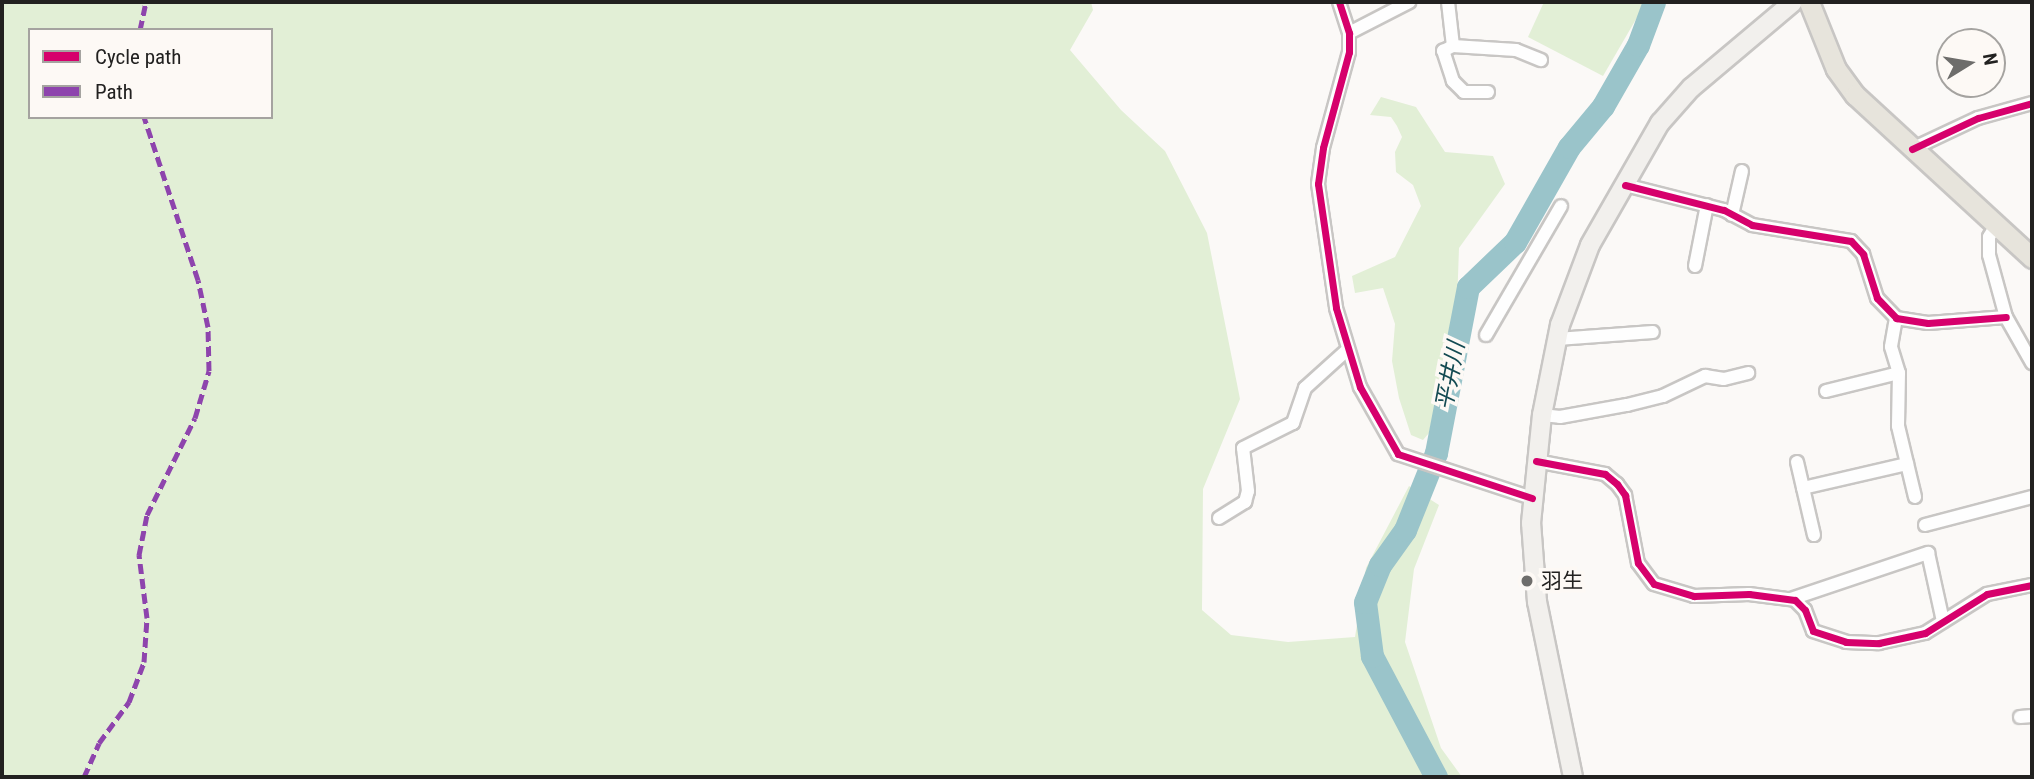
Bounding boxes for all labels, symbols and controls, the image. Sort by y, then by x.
legend [28,28,273,119]
north arrow [1936,28,2006,98]
text: Cycle path [95,45,181,69]
text: N [1978,51,2003,67]
text: Path [95,80,133,104]
water label: 平井川 [1431,340,1471,412]
place label: 羽生 [1541,568,1583,594]
marker: 羽生 [1519,573,1535,589]

